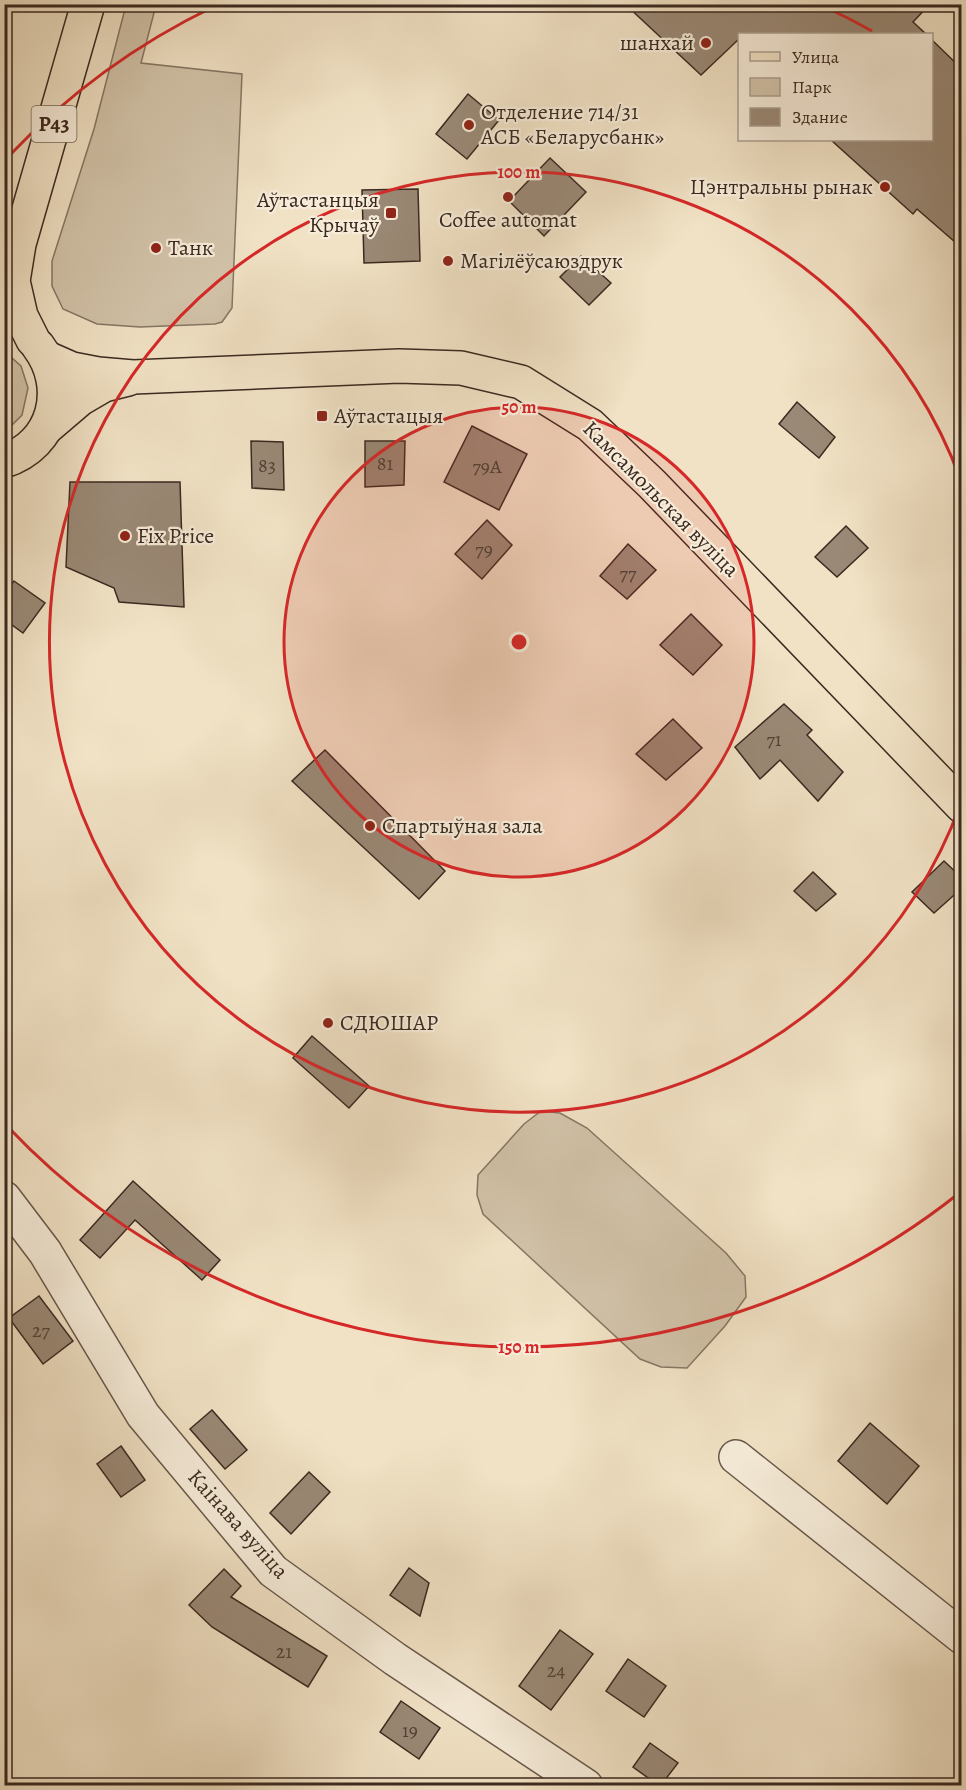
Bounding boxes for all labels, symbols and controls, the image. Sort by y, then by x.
place label: шанхай [620,28,694,58]
legend [738,33,933,141]
marker: шанхай [699,36,713,50]
text: Улица [792,45,840,69]
text: Парк [792,75,832,99]
place label: Отделение 714/31 АСБ «Беларусбанк» [480,97,664,152]
text: Здание [792,105,848,129]
road number: Р43 [32,106,76,142]
marker: Отделение 714/31 АСБ «Беларусбанк» [462,118,476,132]
text: 100 m [498,160,540,184]
place label: Цэнтральны рынак [690,172,873,202]
marker: Цэнтральны рынак [878,180,892,194]
place label: Аўтастанцыя Крычаў [256,185,380,240]
marker: Coffee automat [501,190,515,204]
place label: Coffee automat [439,205,577,235]
marker: Аўтастанцыя Крычаў [384,206,398,220]
place label: Танк [168,233,213,263]
marker: Танк [149,241,163,255]
place label: Магілёўсаюздрук [460,246,623,276]
marker: Магілёўсаюздрук [441,254,455,268]
text: 50 m [502,395,536,419]
place label: Аўтастацыя [333,401,443,431]
marker: Аўтастацыя [315,409,329,423]
street label: Камсамольская вуліца [576,414,747,585]
house number: 81 [377,450,393,477]
house number: 83 [258,452,276,479]
house number: 79А [472,453,502,480]
place label: Fix Price [137,521,214,551]
marker: Fix Price [118,529,132,543]
house number: 79 [475,536,493,563]
house number: 77 [620,560,637,587]
centre of rings [509,632,529,652]
house number: 71 [766,726,782,753]
place label: Спартыўная зала [382,811,543,841]
marker: Спартыўная зала [363,819,377,833]
place label: СДЮШАР [340,1008,438,1038]
marker: СДЮШАР [321,1016,335,1030]
house number: 27 [32,1317,51,1344]
text: 150 m [498,1335,540,1359]
street label: Каінава вуліца [181,1463,296,1586]
house number: 21 [276,1638,292,1665]
house number: 24 [547,1657,565,1684]
house number: 19 [402,1717,418,1744]

